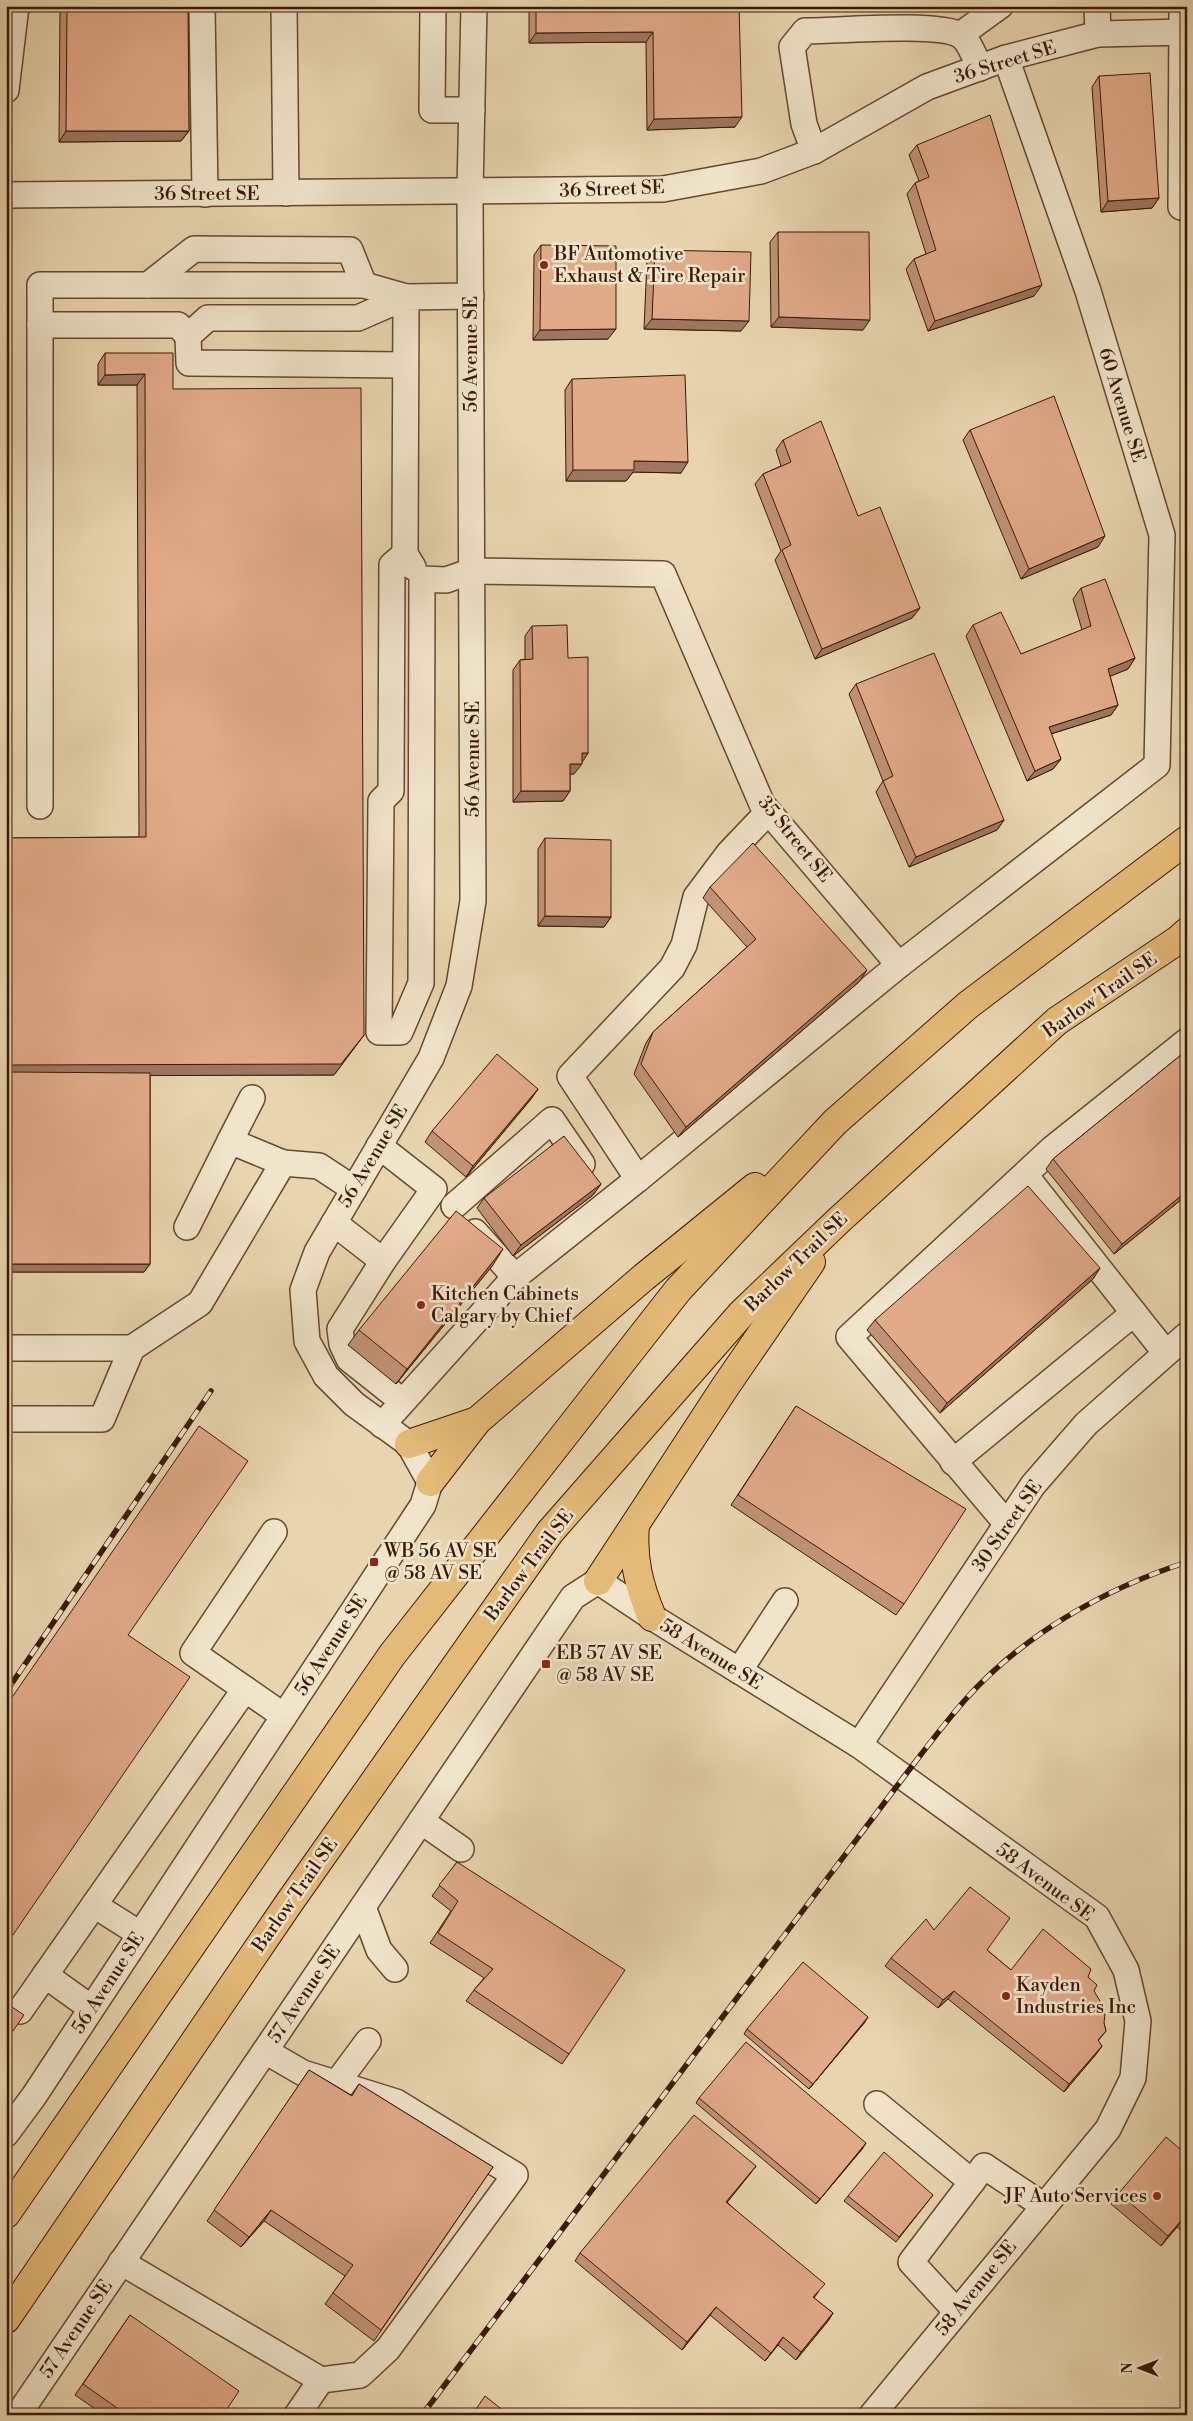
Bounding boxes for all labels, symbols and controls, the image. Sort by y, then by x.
street label: 36 Street SE [951,35,1059,89]
street label: 36 Street SE [559,175,665,203]
street label: 36 Street SE [154,182,260,206]
place label: BF Automotive Exhaust & Tire Repair [553,242,745,288]
marker: BF Automotive Exhaust & Tire Repair [538,259,550,271]
street label: 56 Avenue SE [459,296,483,412]
street label: 60 Avenue SE [1093,345,1151,465]
street label: 56 Avenue SE [461,701,485,817]
street label: 35 Street SE [753,791,837,887]
street label: Barlow Trail SE [1037,947,1162,1044]
street label: 56 Avenue SE [333,1100,413,1212]
street label: Barlow Trail SE [739,1207,853,1318]
place label: Kitchen Cabinets Calgary by Chief [431,1282,579,1328]
marker: Kitchen Cabinets Calgary by Chief [415,1299,427,1311]
street label: 30 Street SE [967,1475,1047,1577]
street label: Barlow Trail SE [478,1504,579,1627]
place label: WB 56 AV SE @ 58 AV SE [383,1539,497,1585]
marker: WB 56 AV SE @ 58 AV SE [368,1556,380,1568]
street label: 56 Avenue SE [289,1590,373,1700]
street label: 58 Avenue SE [655,1613,767,1695]
place label: EB 57 AV SE @ 58 AV SE [556,1641,662,1687]
marker: EB 57 AV SE @ 58 AV SE [540,1658,552,1670]
street label: Barlow Trail SE [246,1833,343,1958]
street label: 58 Avenue SE [991,1837,1099,1927]
street label: 56 Avenue SE [66,1928,150,2038]
street label: 57 Avenue SE [262,1940,346,2048]
place label: Kayden Industries Inc [1016,1973,1136,2019]
marker: Kayden Industries Inc [1000,1990,1012,2002]
place label: JF Auto Services [1003,2184,1147,2208]
marker: JF Auto Services [1151,2190,1163,2202]
street label: 58 Avenue SE [930,2235,1022,2341]
street label: 57 Avenue SE [34,2275,118,2383]
north arrow [1116,2344,1166,2394]
text: N [1119,2362,1137,2374]

